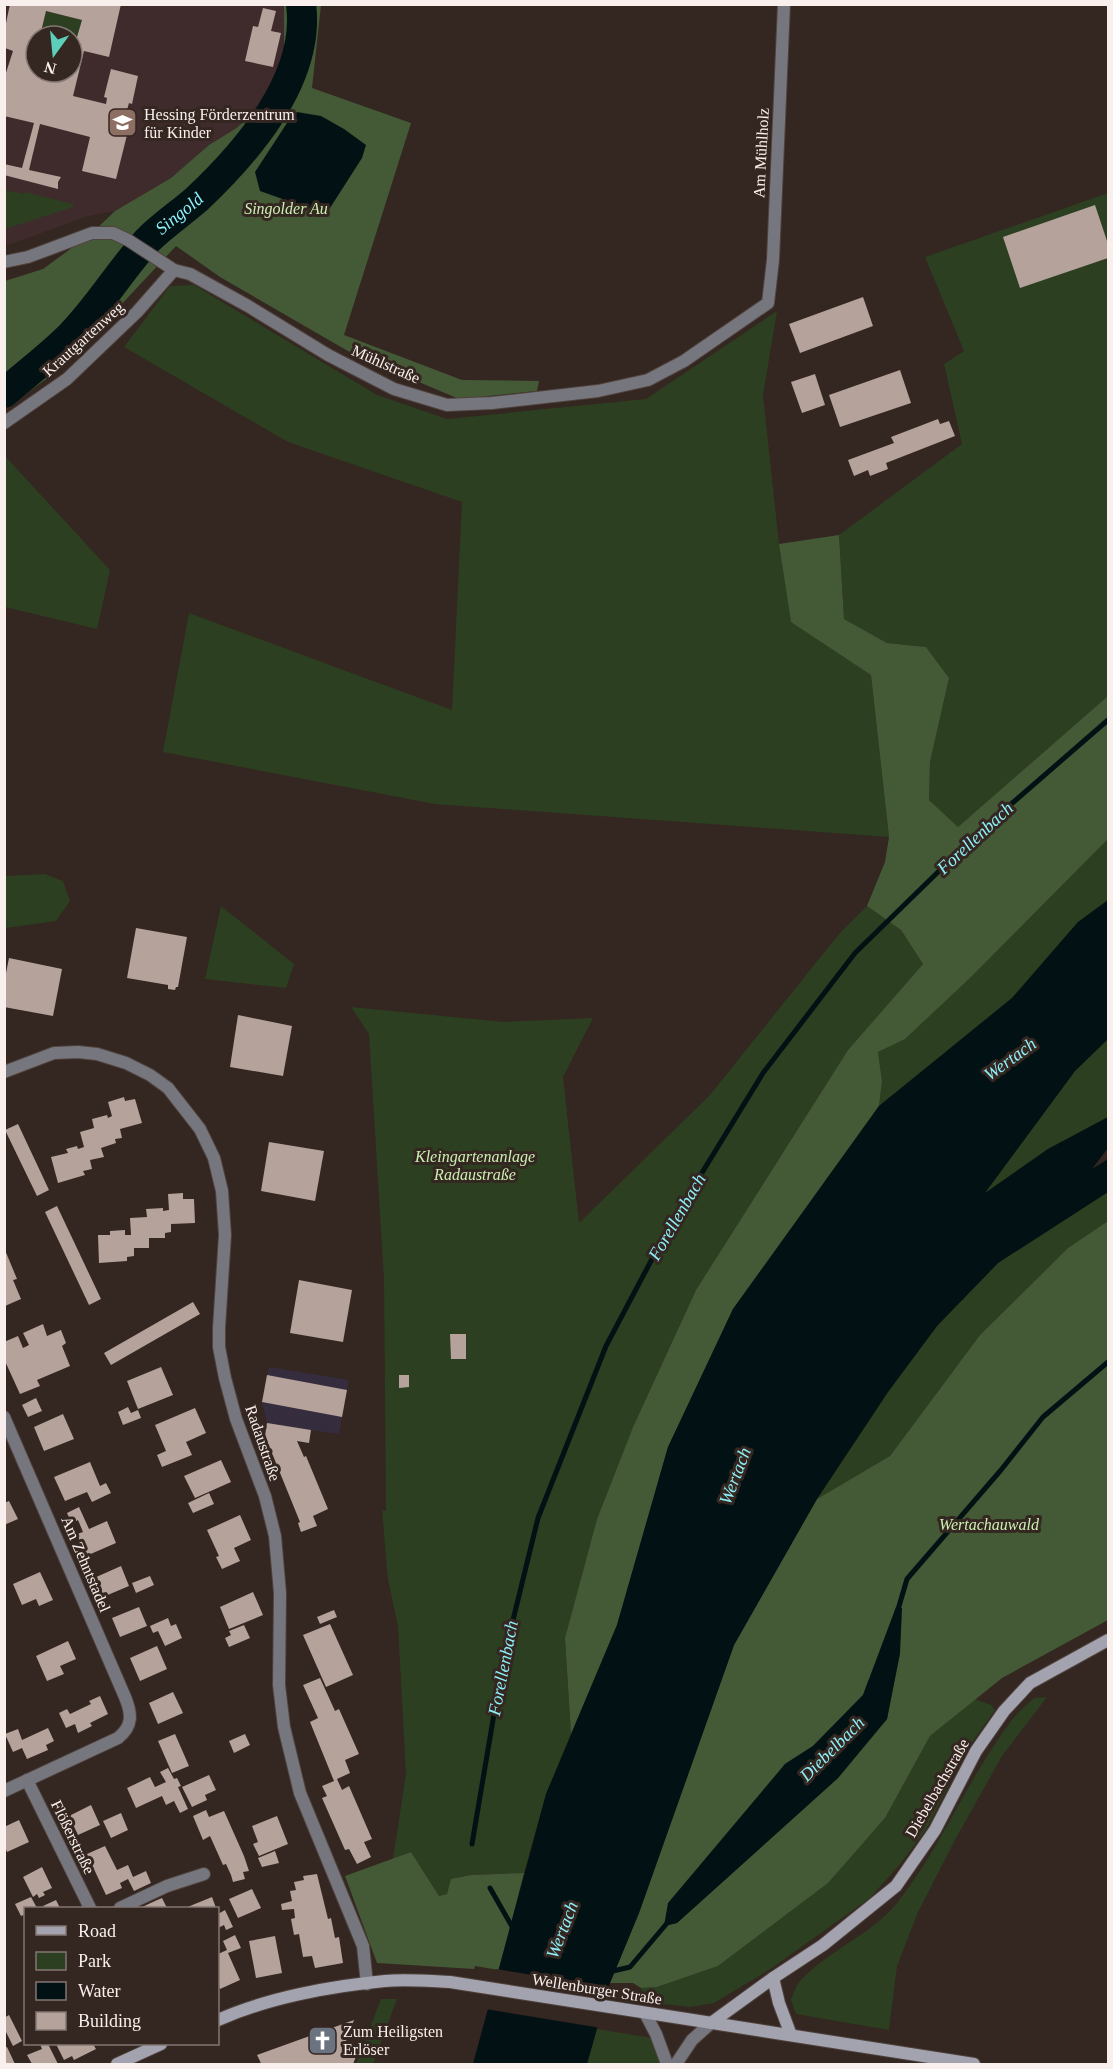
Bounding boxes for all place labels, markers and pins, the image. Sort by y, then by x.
place label: Hessing Förderzentrum für Kinder [144,106,295,141]
school or university icon: Hessing Förderzentrum für Kinder [107,107,139,139]
place label: Zum Heiligsten Erlöser [343,2023,443,2058]
church icon: Zum Heiligsten Erlöser [306,2024,338,2056]

